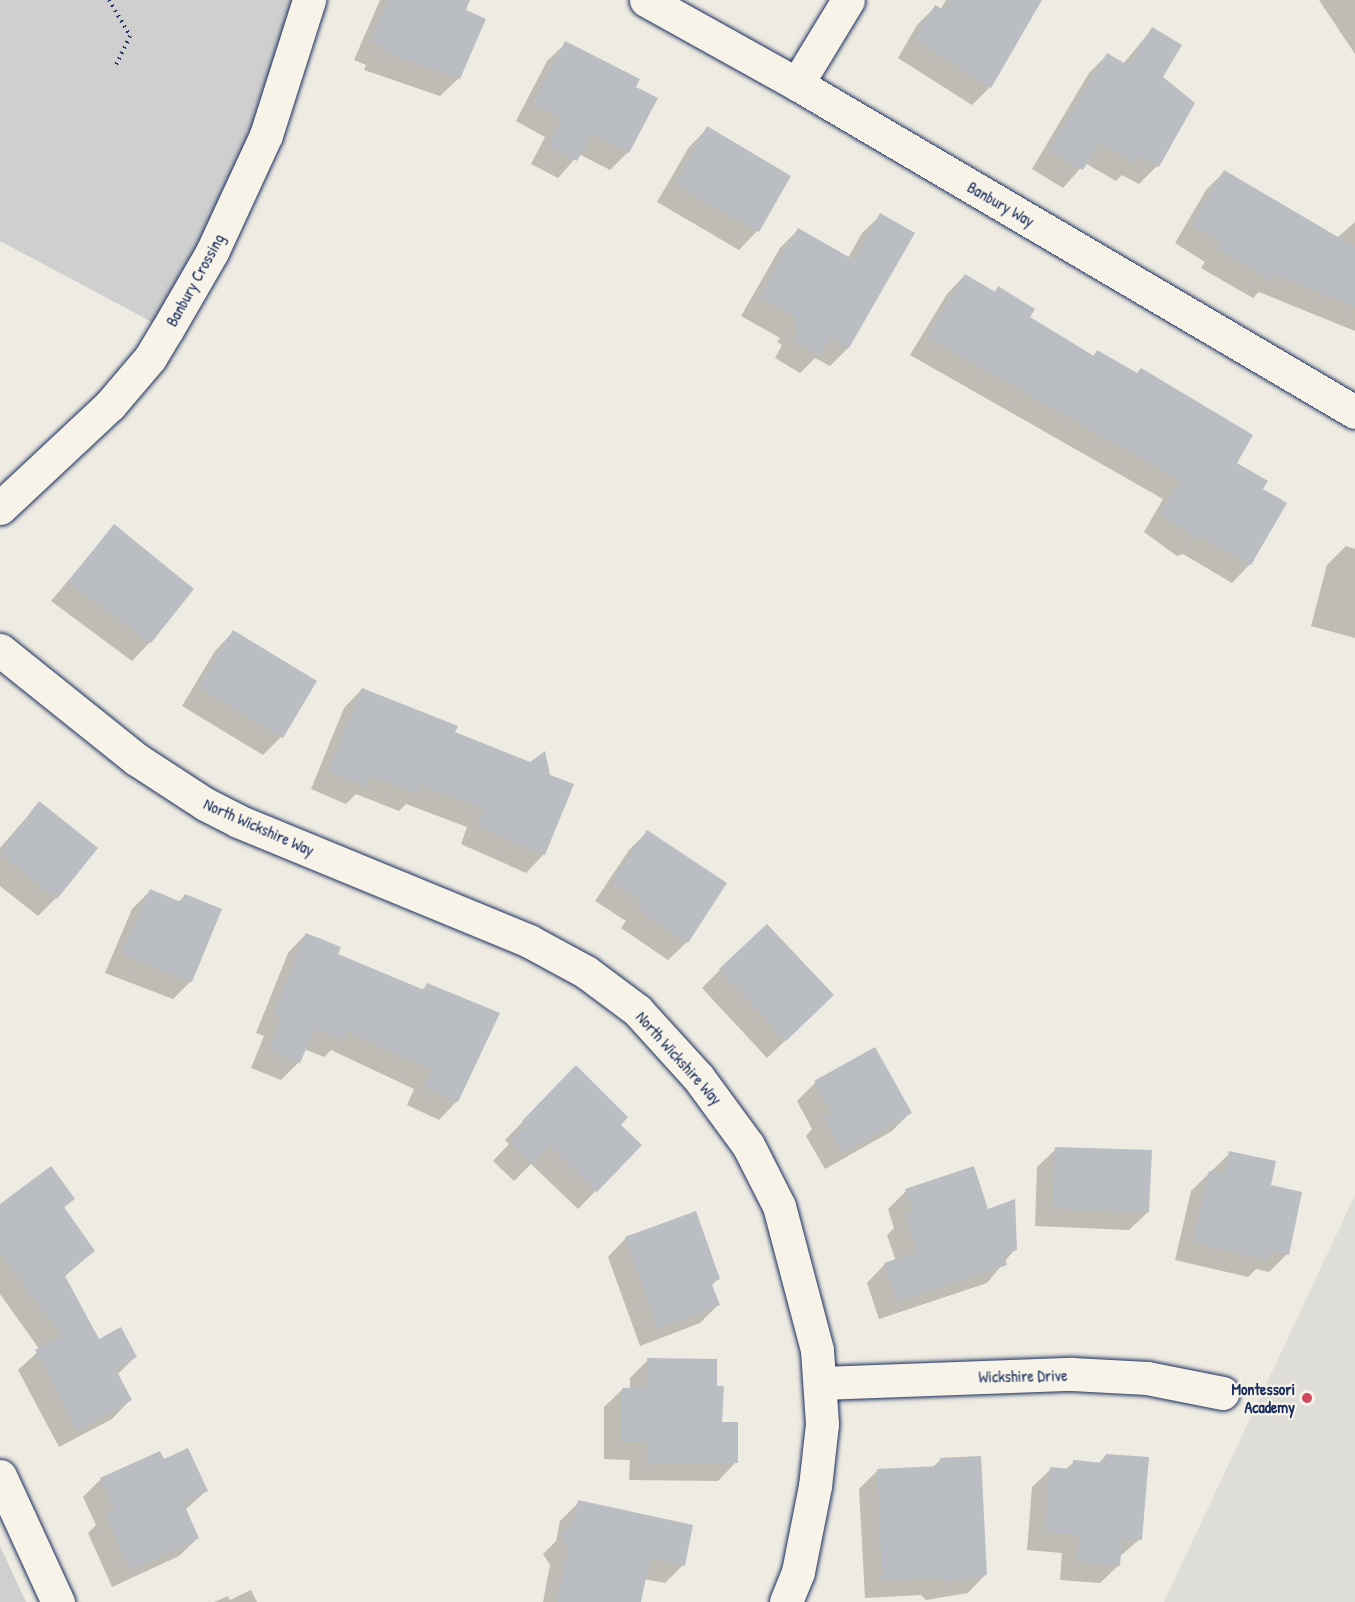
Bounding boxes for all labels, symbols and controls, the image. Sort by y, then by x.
street label: Banbury Way [964,177,1038,231]
street label: Banbury Crossing [162,230,228,330]
street label: North Wickshire Way [201,794,317,860]
street label: North Wickshire Way [632,1007,726,1109]
street label: Wickshire Drive [978,1366,1068,1386]
place label: Montessori Academy [1231,1379,1295,1417]
marker: Montessori Academy [1300,1391,1314,1405]

